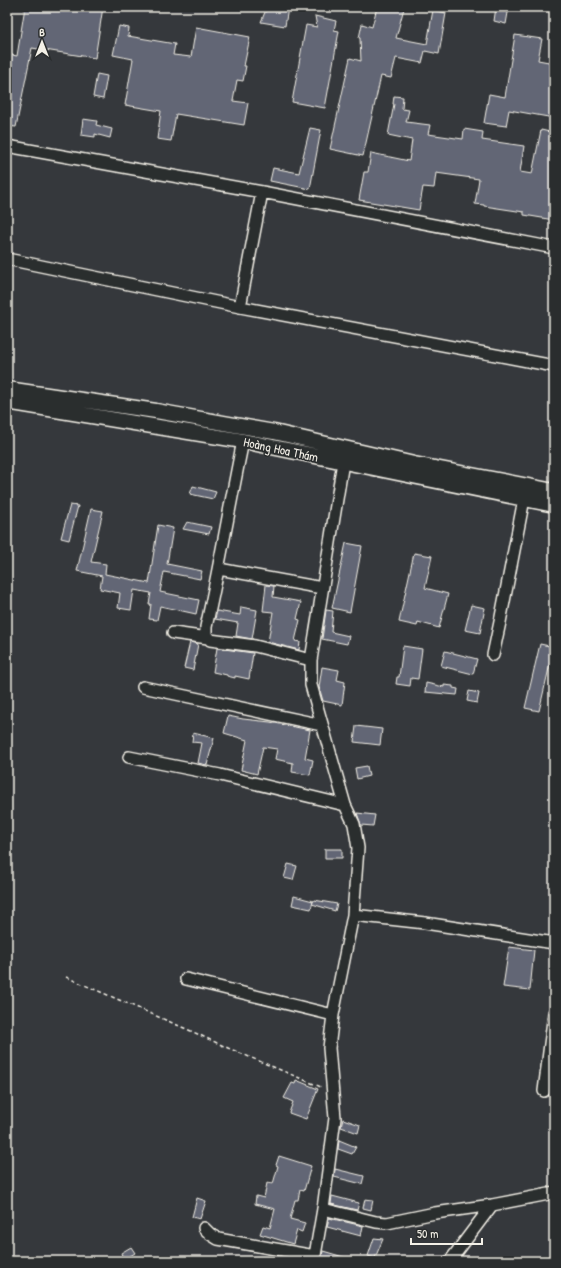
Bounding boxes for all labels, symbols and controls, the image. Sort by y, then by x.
north arrow [22,22,62,62]
text: B [39,25,45,39]
street label: Hoàng Hoa Thám [242,432,320,466]
scale bar [411,1220,482,1246]
text: 50 m [417,1225,438,1242]

